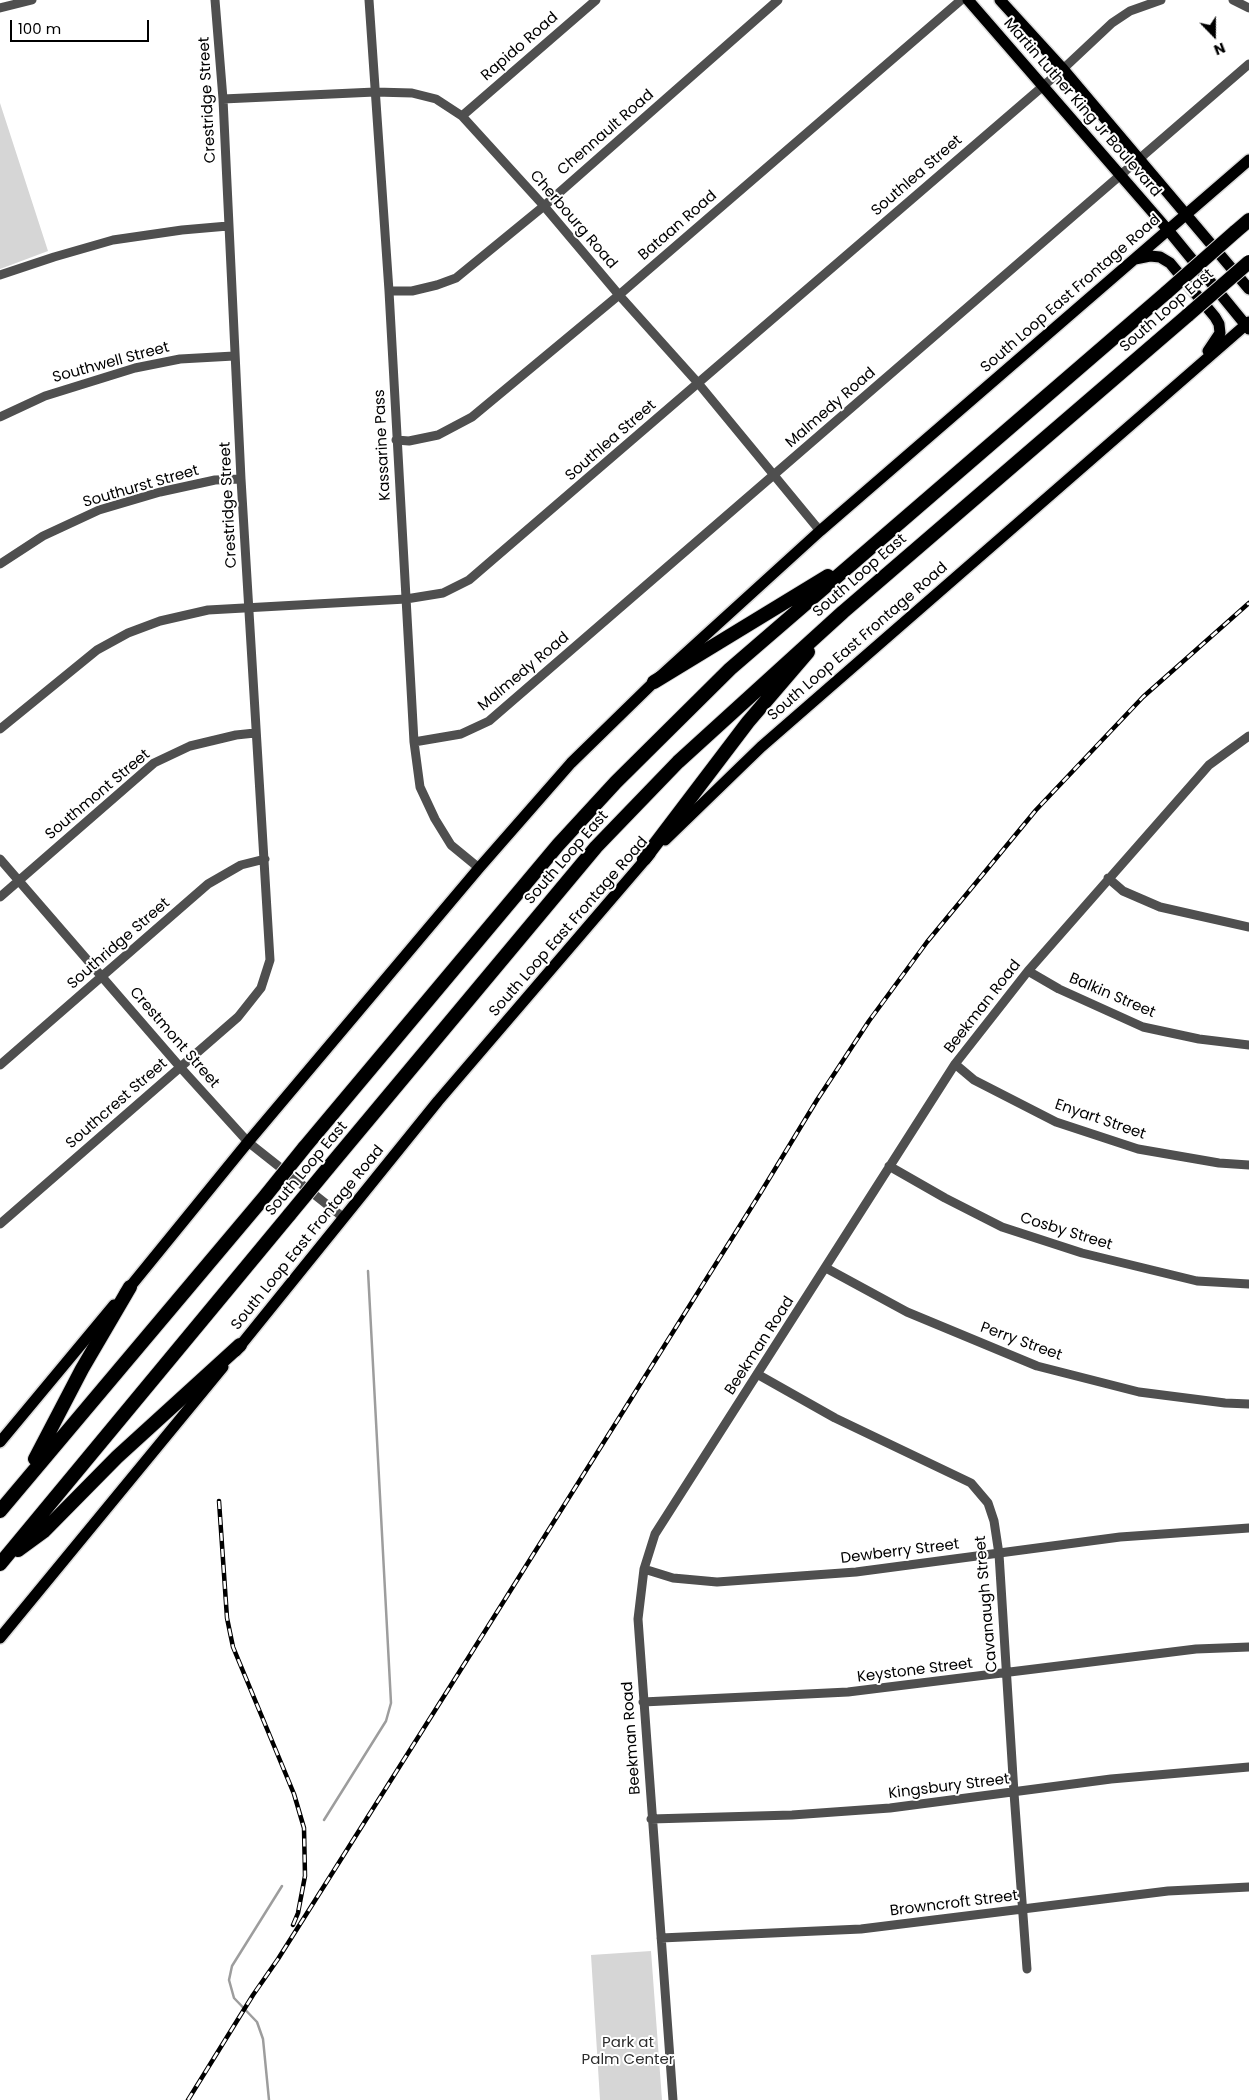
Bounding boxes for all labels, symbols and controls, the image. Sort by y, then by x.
street label: Rapido Road [478,9,562,85]
scale bar [12,10,151,42]
north arrow [1189,10,1239,60]
street label: Martin Luther King Jr Boulevard [999,15,1165,201]
text: 100 m [18,18,61,39]
street label: Crestridge Street [196,36,220,164]
text: N [1211,38,1228,60]
street label: Chennault Road [554,86,658,180]
street label: Southlea Street [868,132,966,220]
street label: Cherbourg Road [525,167,621,273]
street label: Bataan Road [635,187,721,265]
street label: South Loop East Frontage Road [977,211,1165,377]
street label: South Loop East [1117,265,1217,357]
street label: Southwell Street [51,339,171,387]
street label: Malmedy Road [782,364,880,452]
street label: Kassarine Pass [371,389,395,501]
street label: Southlea Street [562,397,660,485]
street label: Crestridge Street [217,441,241,569]
street label: Southurst Street [81,462,201,512]
street label: South Loop East [810,530,910,622]
street label: South Loop East Frontage Road [764,559,952,725]
street label: Malmedy Road [475,629,573,715]
street label: Southmont Street [42,746,154,844]
street label: South Loop East [521,808,613,908]
street label: South Loop East Frontage Road [486,833,652,1021]
street label: Southridge Street [64,895,174,993]
street label: Beekman Road [941,957,1025,1057]
street label: Balkin Street [1066,970,1158,1022]
street label: Crestmont Street [125,984,223,1092]
street label: Southcrest Street [63,1055,171,1153]
street label: Enyart Street [1052,1096,1148,1144]
street label: South Loop East [262,1118,352,1220]
street label: South Loop East Frontage Road [228,1142,388,1334]
street label: Cosby Street [1018,1209,1114,1255]
street label: Beekman Road [721,1293,799,1399]
street label: Perry Street [978,1319,1064,1365]
street label: Cavanaugh Street [972,1535,1002,1673]
street label: Dewberry Street [840,1536,960,1568]
street label: Keystone Street [856,1655,974,1687]
street label: Beekman Road [619,1681,645,1795]
street label: Kingsbury Street [887,1771,1011,1803]
street label: Browncroft Street [889,1887,1019,1921]
park label: Park at Palm Center [582,2034,674,2069]

